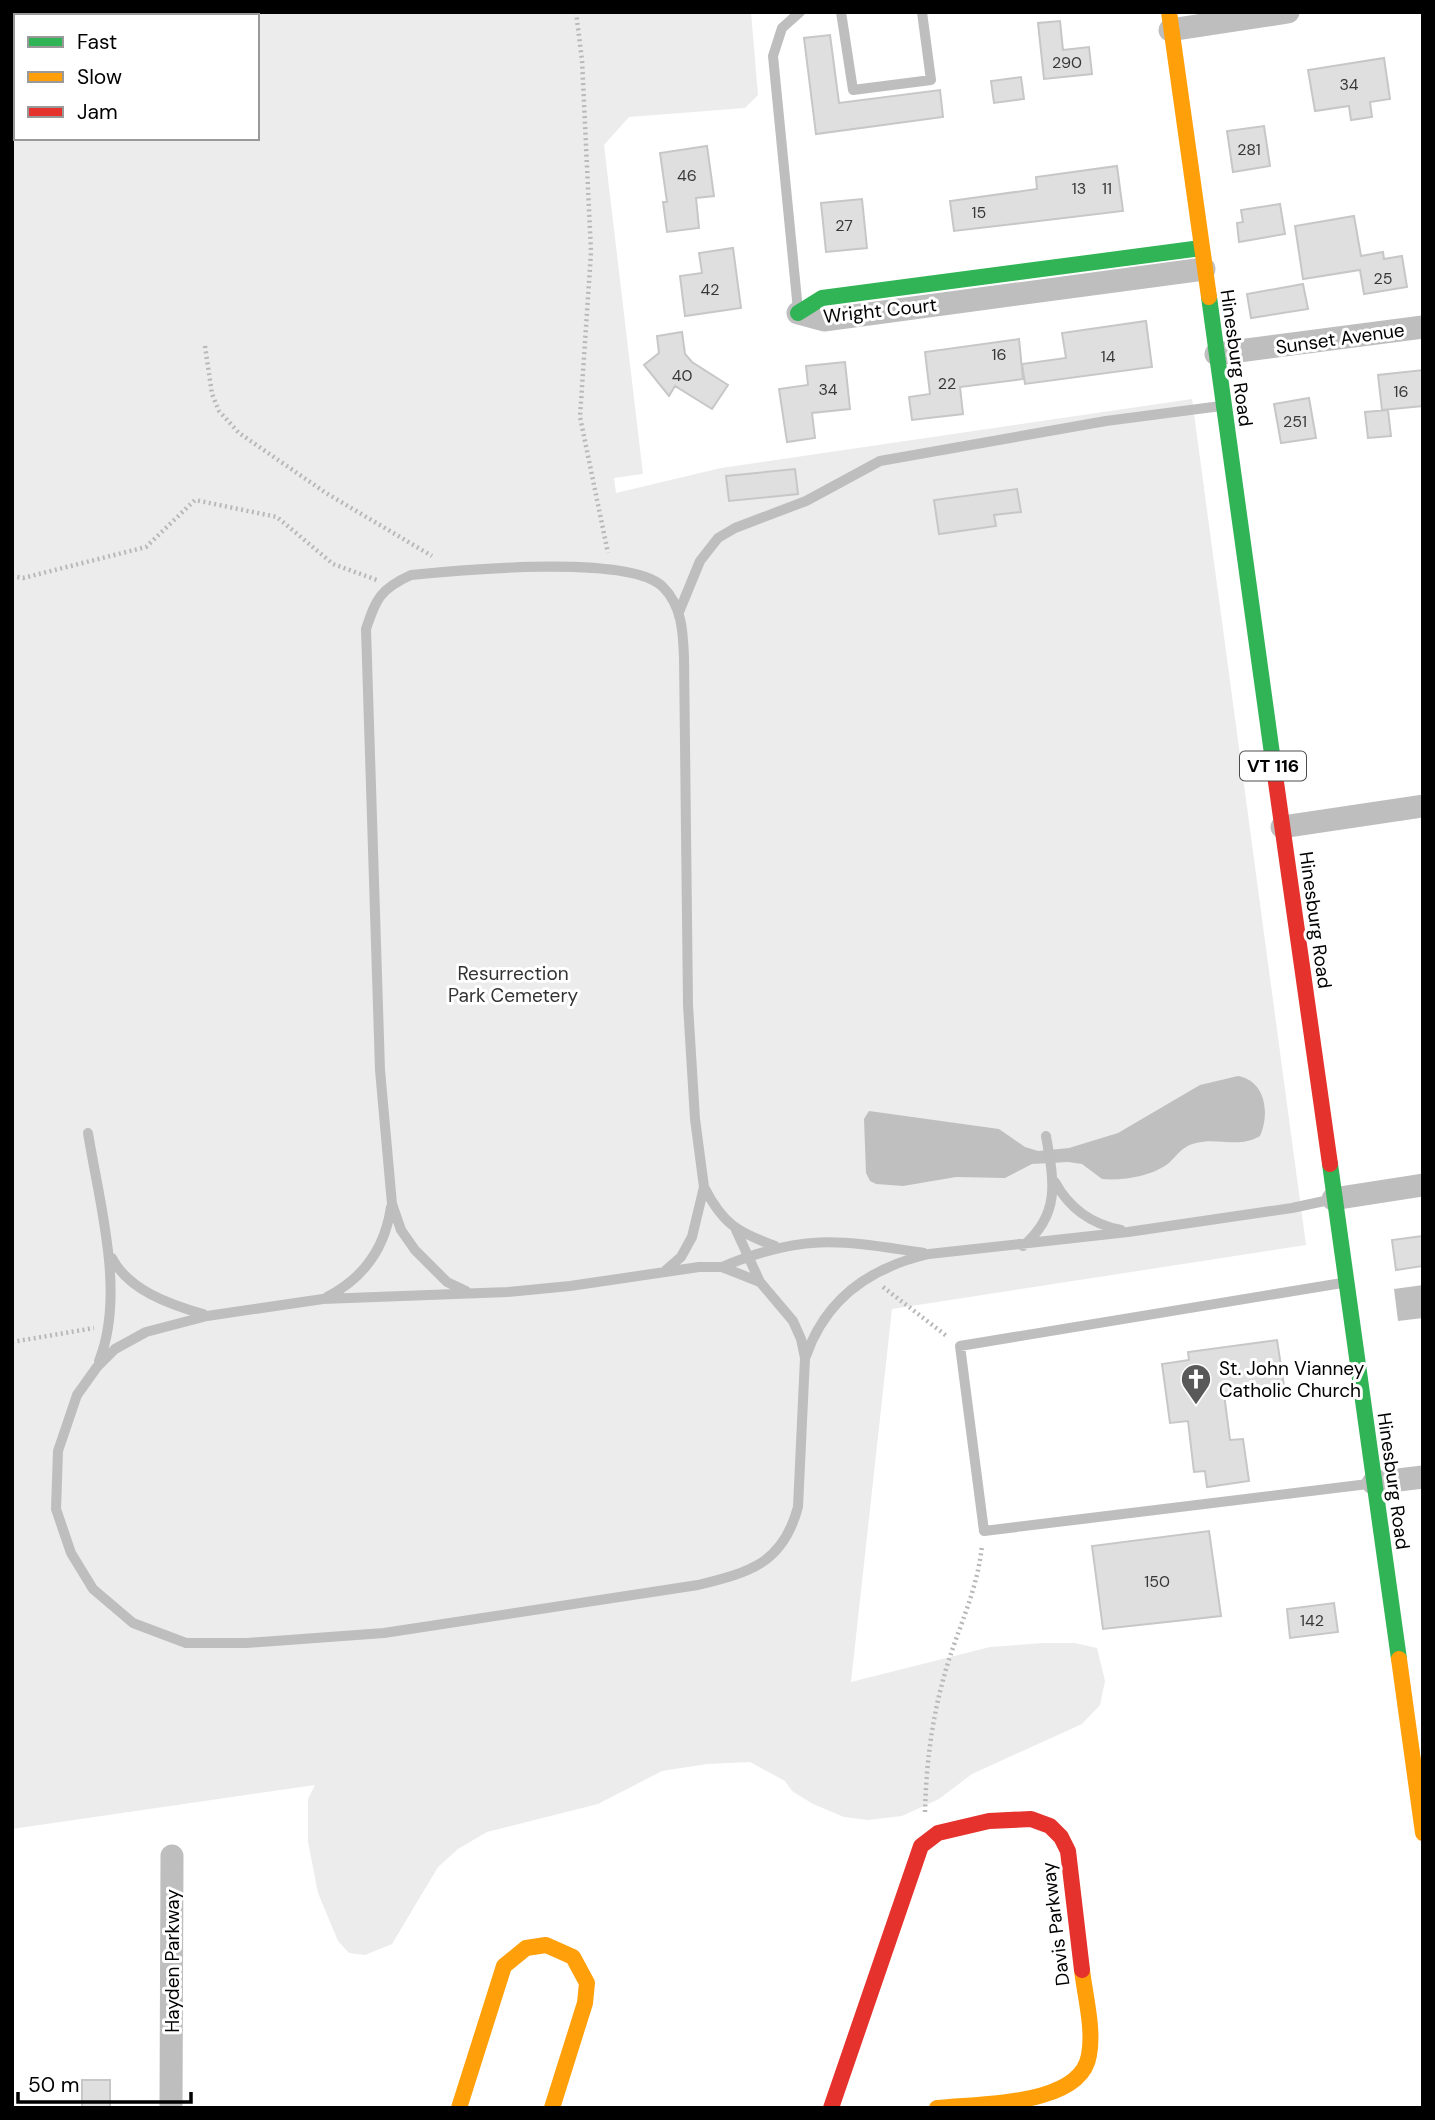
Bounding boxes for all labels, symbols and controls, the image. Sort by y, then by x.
legend [14,14,259,140]
text: Fast [77,28,117,56]
house number: 290 [1052,52,1082,73]
text: Slow [77,63,122,91]
house number: 34 [1339,74,1359,95]
text: Jam [77,98,118,126]
house number: 281 [1237,139,1261,160]
house number: 46 [677,165,697,186]
house number: 13 [1072,178,1086,199]
house number: 11 [1102,178,1112,199]
house number: 15 [972,202,986,223]
house number: 27 [835,215,853,236]
house number: 25 [1374,268,1392,289]
house number: 42 [701,279,719,300]
street label: Hinesburg Road [1215,288,1259,428]
street label: Wright Court [822,292,938,329]
street label: Sunset Avenue [1274,317,1406,360]
house number: 16 [991,344,1007,365]
house number: 14 [1101,346,1116,367]
house number: 40 [672,365,692,386]
house number: 22 [938,373,956,394]
house number: 34 [818,379,838,400]
house number: 16 [1393,381,1409,402]
house number: 251 [1283,411,1307,432]
road number: VT 116 [1240,752,1306,780]
street label: Hinesburg Road [1294,850,1338,990]
park label: Resurrection Park Cemetery [448,961,578,1008]
place label: St. John Vianney Catholic Church [1219,1356,1365,1403]
church icon: St. John Vianney Catholic Church [1179,1362,1213,1406]
street label: Hinesburg Road [1372,1411,1416,1551]
house number: 150 [1144,1571,1170,1592]
house number: 142 [1300,1610,1324,1631]
street label: Davis Parkway [1035,1860,1075,1987]
street label: Hayden Parkway [160,1889,185,2033]
scale bar [18,2060,191,2104]
text: 50 m [28,2071,79,2099]

